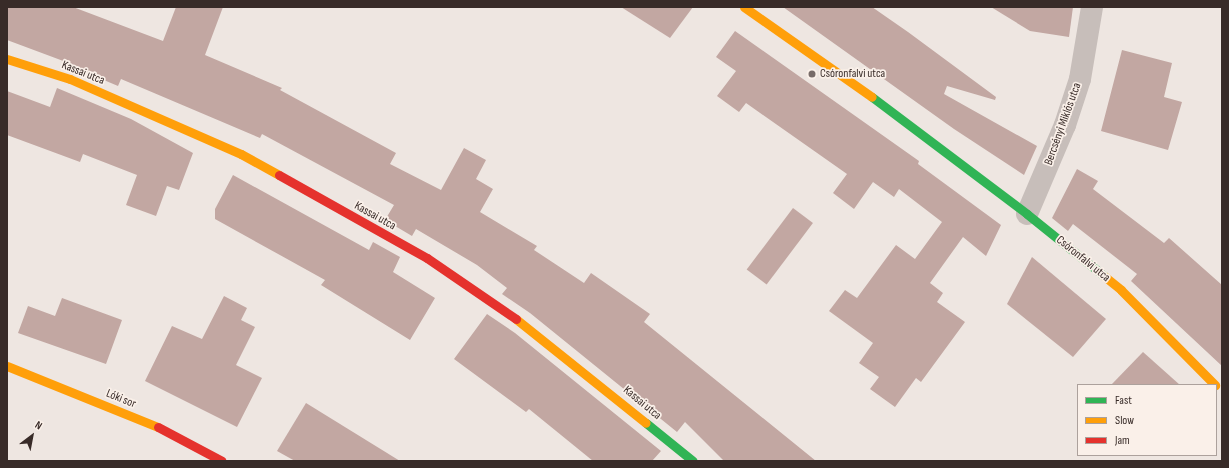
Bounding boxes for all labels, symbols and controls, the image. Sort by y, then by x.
street label: Kassai utca [59,58,107,88]
place label: Csóronfalvi utca [820,67,885,81]
marker: Csóronfalvi utca [807,69,817,79]
street label: Bercsényi Miklós utca [1041,81,1085,167]
street label: Kassai utca [352,199,398,233]
street label: Csóronfalvi utca [1053,233,1113,285]
street label: Kassai utca [620,383,664,423]
legend [1077,384,1217,456]
street label: Lóki sor [104,387,138,411]
text: Fast [1115,393,1132,408]
text: Slow [1115,413,1134,428]
north arrow [12,416,52,456]
text: N [33,418,45,432]
text: Jam [1115,433,1130,448]

